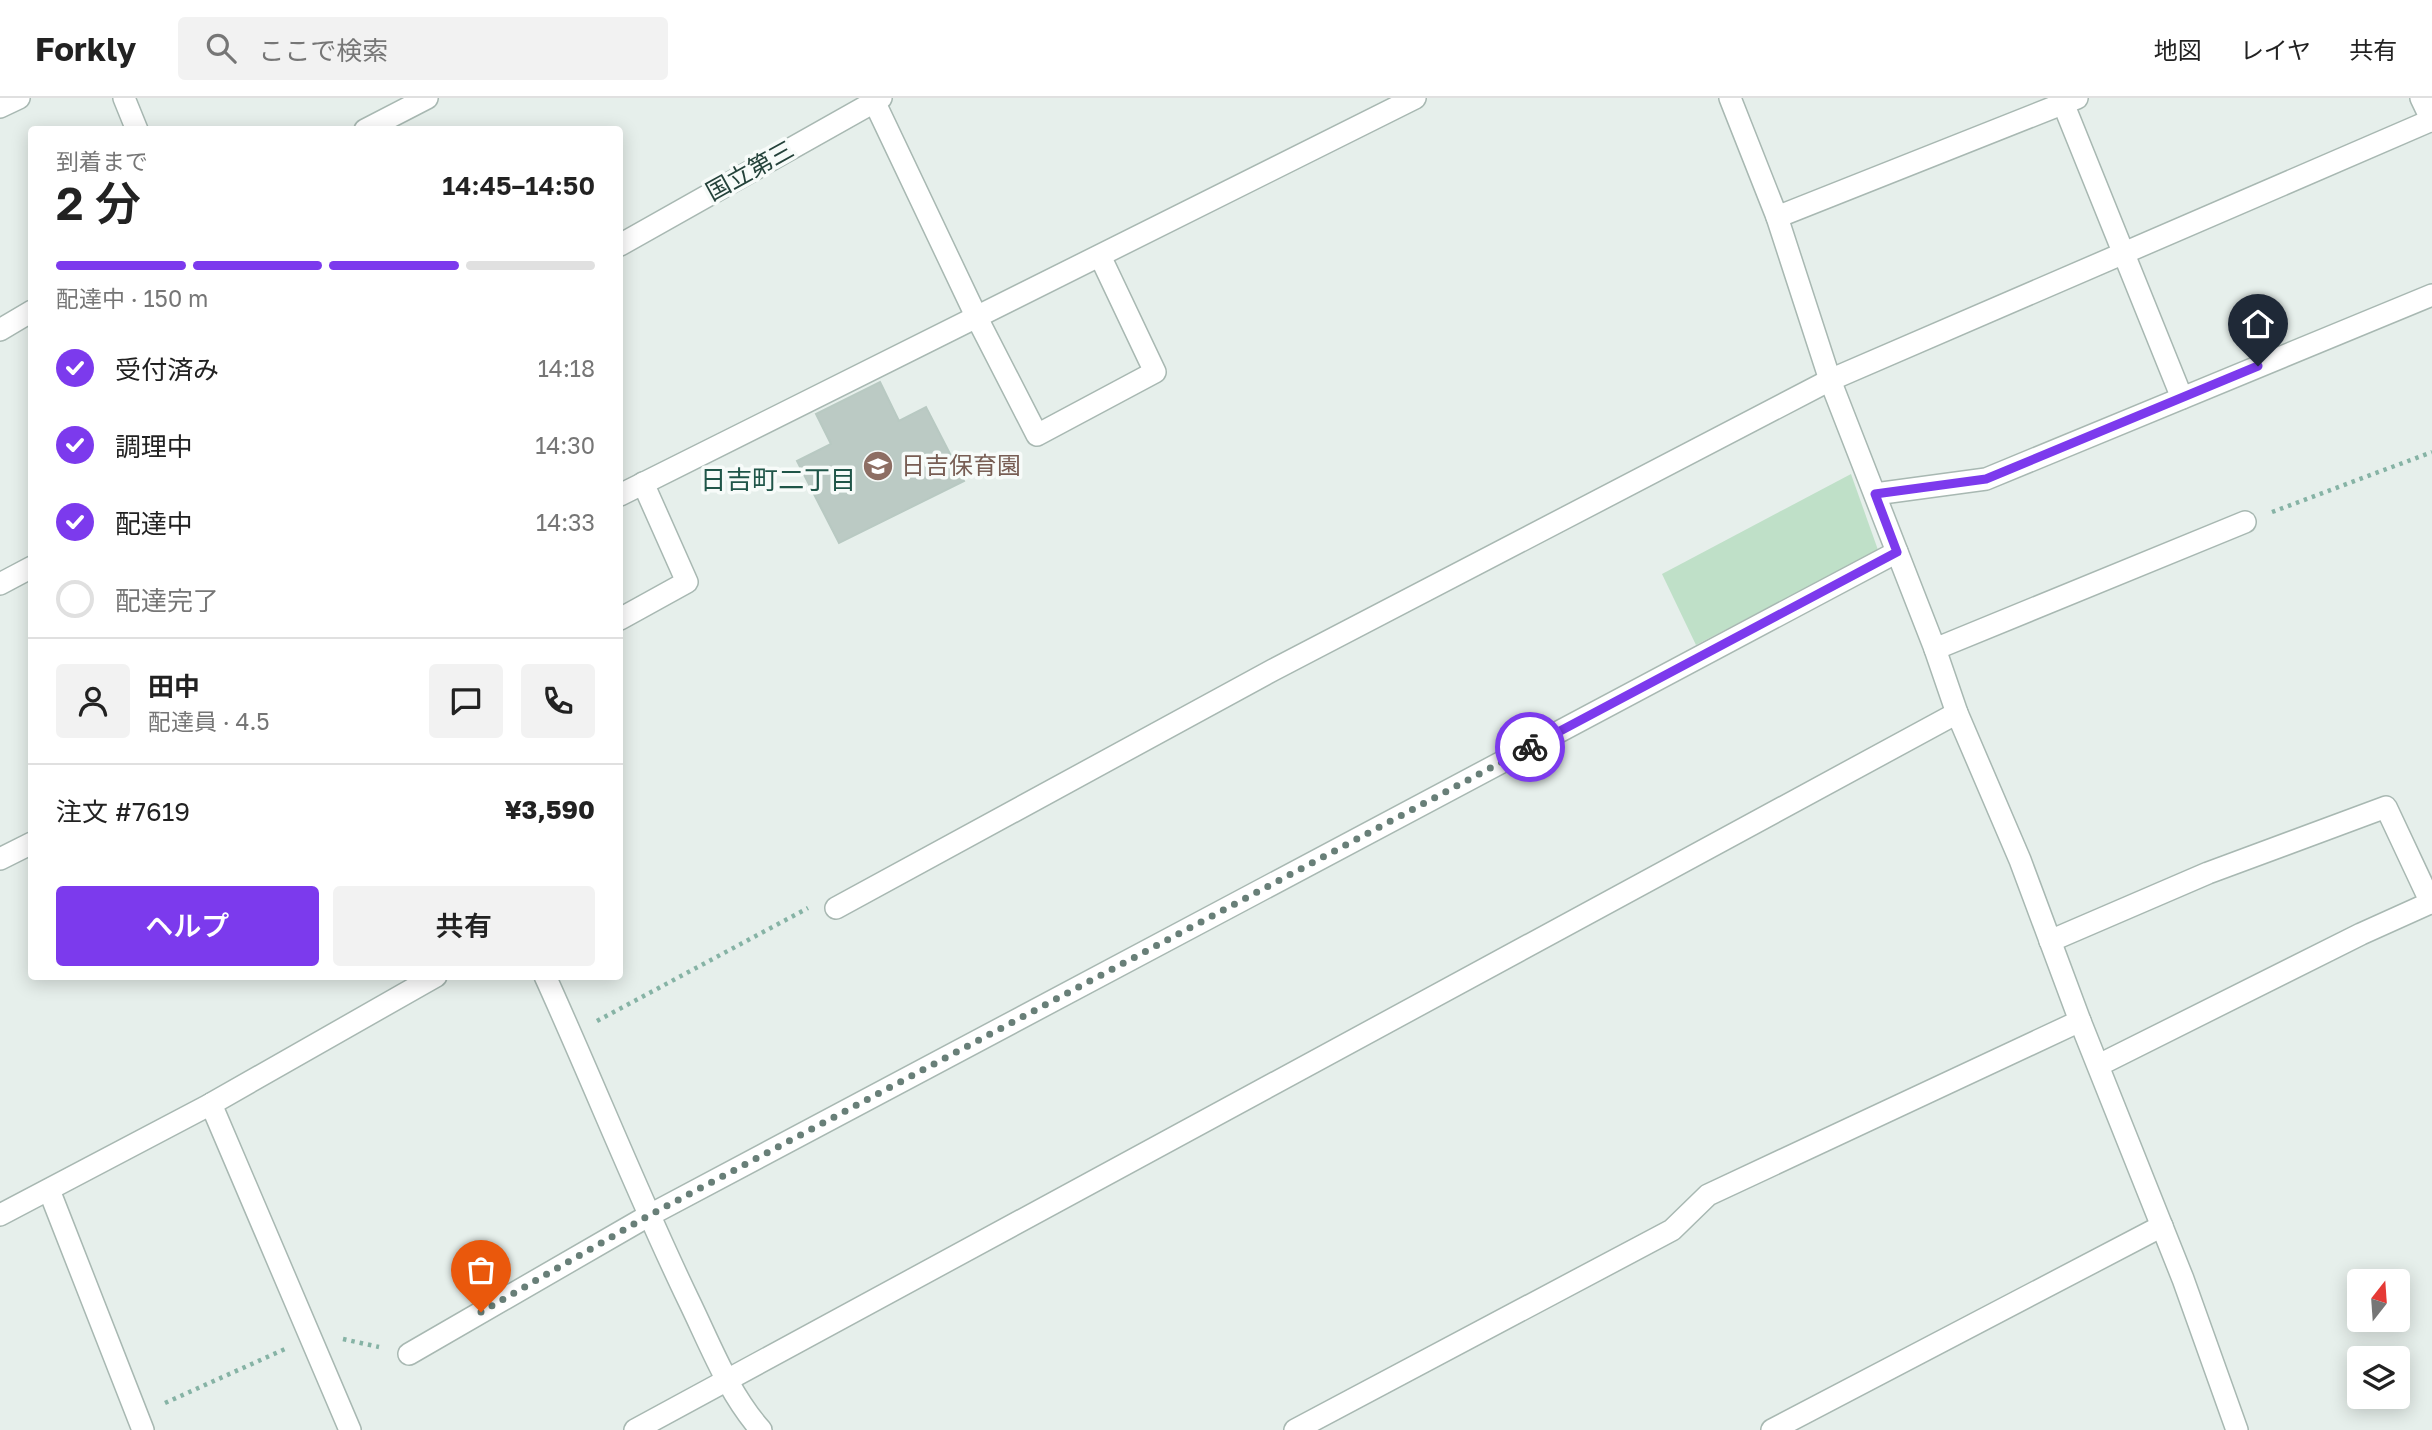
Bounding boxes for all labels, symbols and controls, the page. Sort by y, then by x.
search box [178,17,668,80]
text: Forkly [35,29,136,68]
icon: search [202,29,240,67]
text: ここで検索 [258,35,388,66]
text: 地図 [2154,35,2202,64]
text: レイヤ [2240,35,2311,64]
text: 共有 [2349,35,2397,64]
street label: 国立第三 [700,134,798,206]
text: 到着まで [56,147,148,175]
text: 14:45–14:50 [442,170,595,201]
text: 2 分 [56,175,141,230]
text: 配達中 · 150 m [56,284,208,312]
pin [2228,294,2288,366]
icon: home [2239,305,2277,343]
icon: check [56,349,94,387]
text: 受付済み [115,354,219,385]
text: 14:18 [538,354,595,382]
icon: check [56,426,94,464]
text: 調理中 [115,431,193,462]
text: 14:30 [535,431,595,459]
school or university icon: 日吉保育園 [861,449,895,483]
place label: 日吉保育園 [901,450,1021,479]
district label: 日吉町二丁目 [700,464,856,495]
icon: check [56,503,94,541]
text: 配達中 [115,508,193,539]
text: 14:33 [536,508,595,536]
text: 配達完了 [115,585,219,616]
button: person [56,664,130,738]
button: chat [429,664,503,738]
button: phone [521,664,595,738]
text: 田中 [148,671,200,702]
text: 配達員 · 4.5 [148,707,270,735]
courier [1495,712,1565,782]
icon: bike [1511,728,1549,766]
text: ¥3,590 [504,794,595,825]
text: 注文 #7619 [56,796,190,827]
button: ヘルプ [56,886,319,966]
button: 共有 [333,886,595,966]
pin [451,1240,511,1312]
icon: bag [462,1251,500,1289]
north arrow [2347,1269,2410,1332]
map controls [2347,1269,2410,1409]
button: layers [2347,1346,2410,1409]

